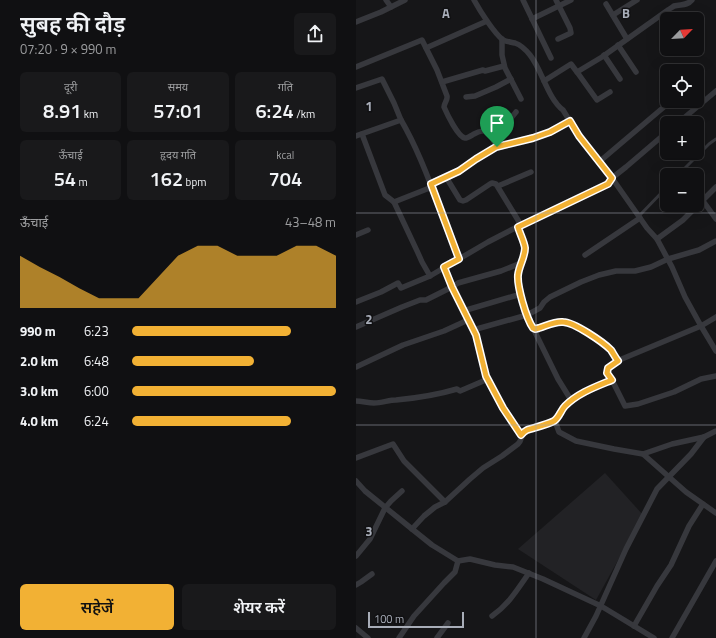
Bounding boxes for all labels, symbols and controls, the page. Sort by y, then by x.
text: A [442,3,450,23]
text: B [622,3,630,23]
text: सुबह की दौड़ [20,7,125,41]
north arrow [660,12,704,56]
map controls [660,12,704,212]
button: share [294,13,336,55]
text: 07:20 · 9 × 990 m [20,39,116,59]
button: locate [660,64,704,108]
text: दूरी [64,79,77,95]
text: समय [168,79,188,95]
text: गति [278,79,293,95]
text: 8.91 [43,95,81,126]
text: 57:01 [153,95,203,126]
text: 6:24 [255,95,294,126]
text: 1 [365,96,373,116]
text: km [81,106,98,122]
text: /km [294,106,315,122]
pin [480,106,514,147]
icon: arrive [486,112,508,134]
button: + [660,116,704,160]
text: ऊँचाई [59,147,83,163]
text: हृदय गति [160,147,196,163]
text: kcal [276,147,294,163]
text: 54 [54,163,76,194]
text: 162 [150,163,183,194]
text: 704 [269,163,302,194]
button: − [660,168,704,212]
text: m [76,174,88,190]
text: bpm [183,174,206,190]
text: ऊँचाई [20,212,48,232]
text: 43–48 m [285,212,336,232]
text: 2 [365,309,373,329]
text: 990 m [20,321,56,341]
text: 6:23 [84,321,109,341]
text: 2.0 km [20,351,58,371]
text: 6:48 [84,351,109,371]
text: 3.0 km [20,381,58,401]
text: 6:00 [84,381,109,401]
text: 4.0 km [20,411,58,431]
text: 6:24 [84,411,109,431]
text: 3 [365,521,373,541]
button: सहेजें [20,584,174,630]
button: शेयर करें [182,584,336,630]
scale bar [368,610,464,629]
text: 100 m [374,611,404,627]

